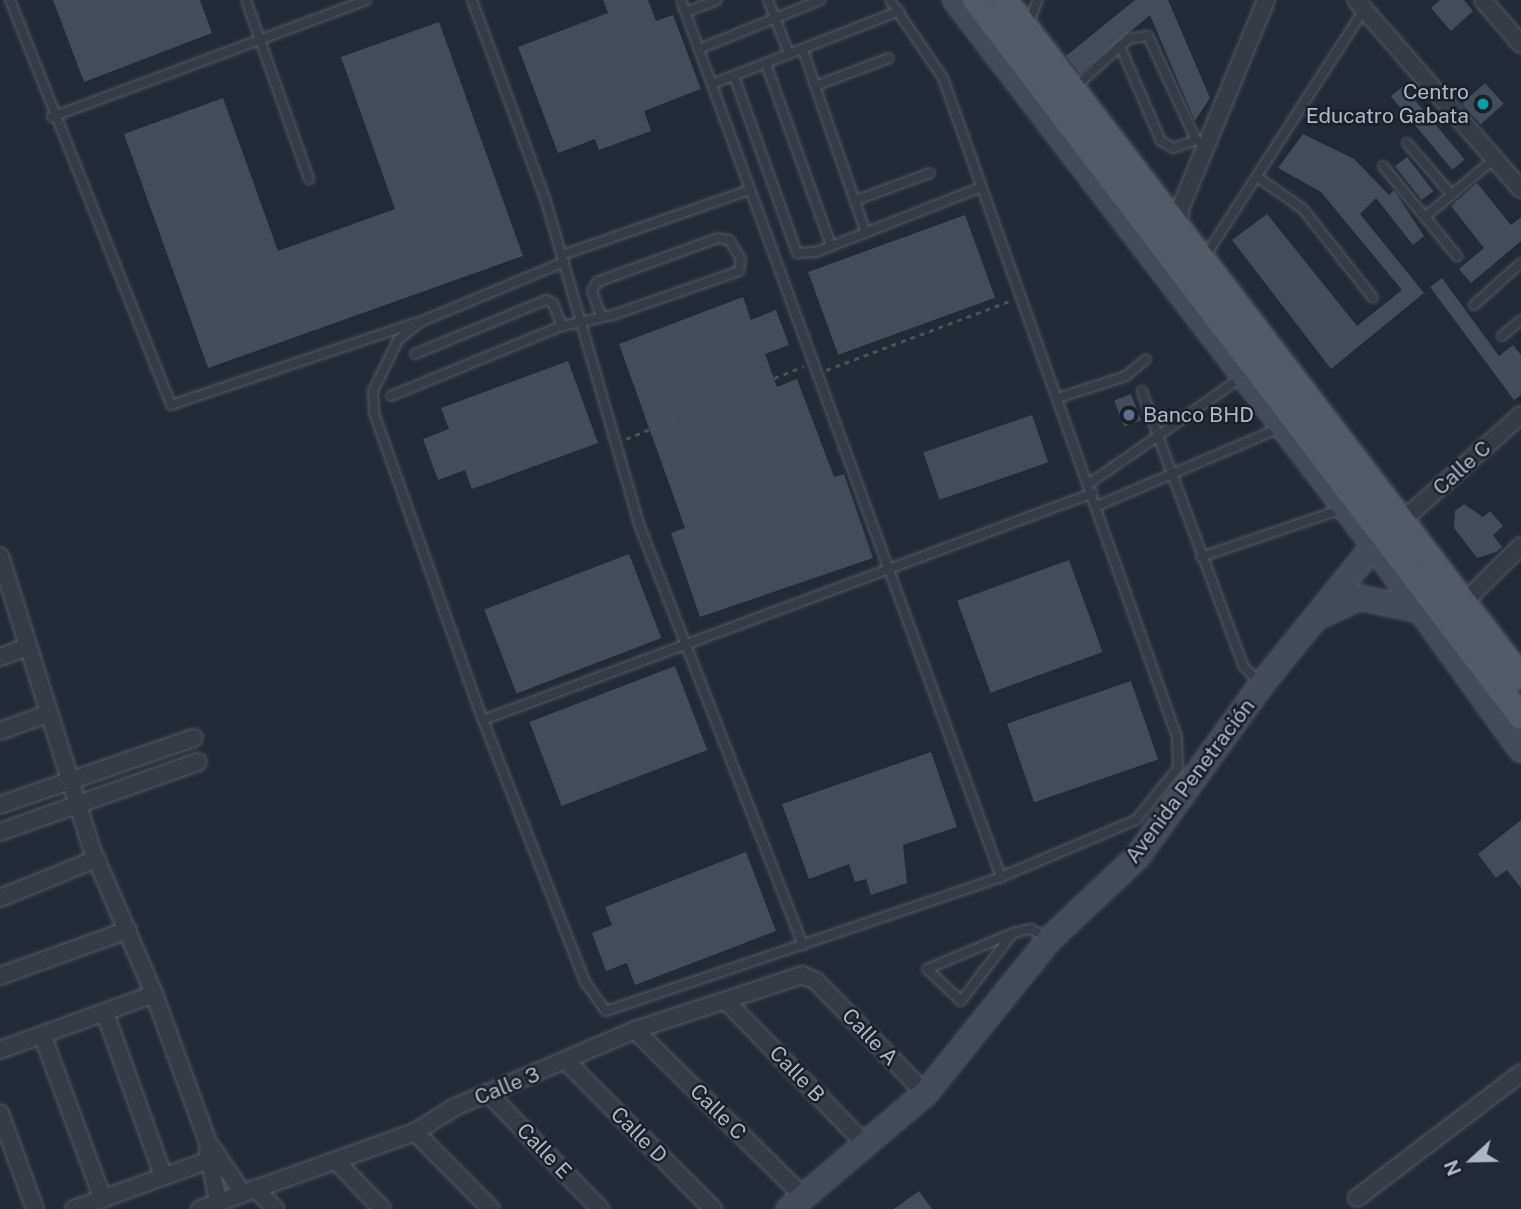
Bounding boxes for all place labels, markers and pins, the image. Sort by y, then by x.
place label: Centro Educatro Gabata [1305,79,1469,129]
marker: Centro Educatro Gabata [1475,96,1491,112]
place label: Banco BHD [1143,402,1254,428]
marker: Banco BHD [1121,407,1137,423]

